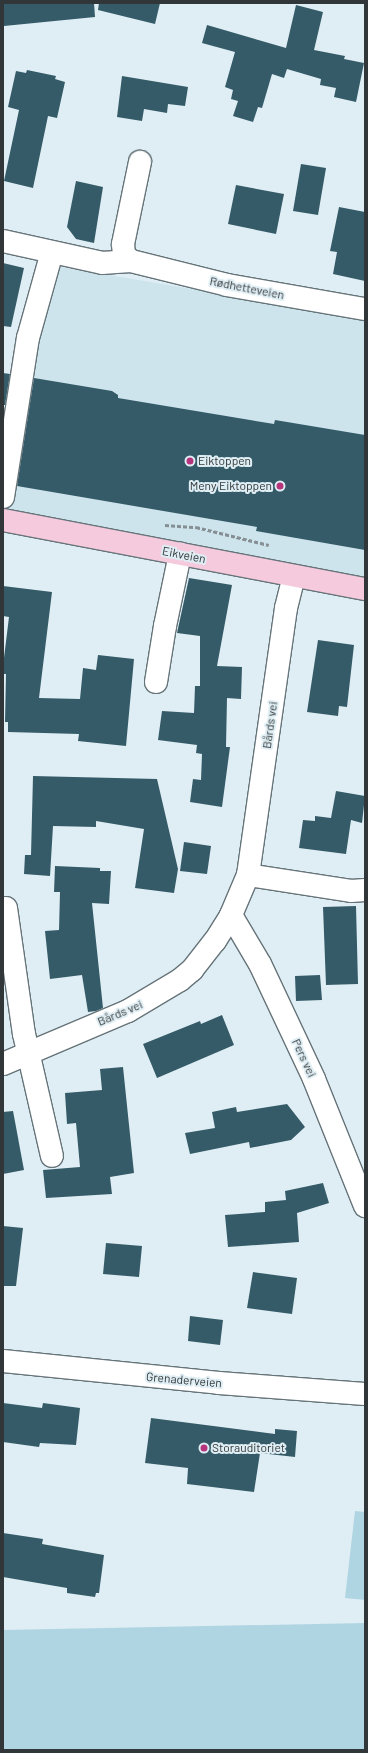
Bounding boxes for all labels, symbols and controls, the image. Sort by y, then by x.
street label: Rødhetteveien [209,274,285,302]
place label: Eiktoppen [198,454,251,468]
marker: Eiktoppen [185,456,195,466]
place label: Meny Eiktoppen [190,479,272,493]
marker: Meny Eiktoppen [275,481,285,491]
street label: Eikveien [161,544,207,566]
street label: Bårds vei [260,700,280,750]
street label: Bårds vei [95,997,145,1029]
street label: Pers vei [289,1036,319,1080]
street label: Grenaderveien [145,1370,223,1390]
place label: Storauditoriet [212,1441,285,1455]
marker: Storauditoriet [199,1443,209,1453]

